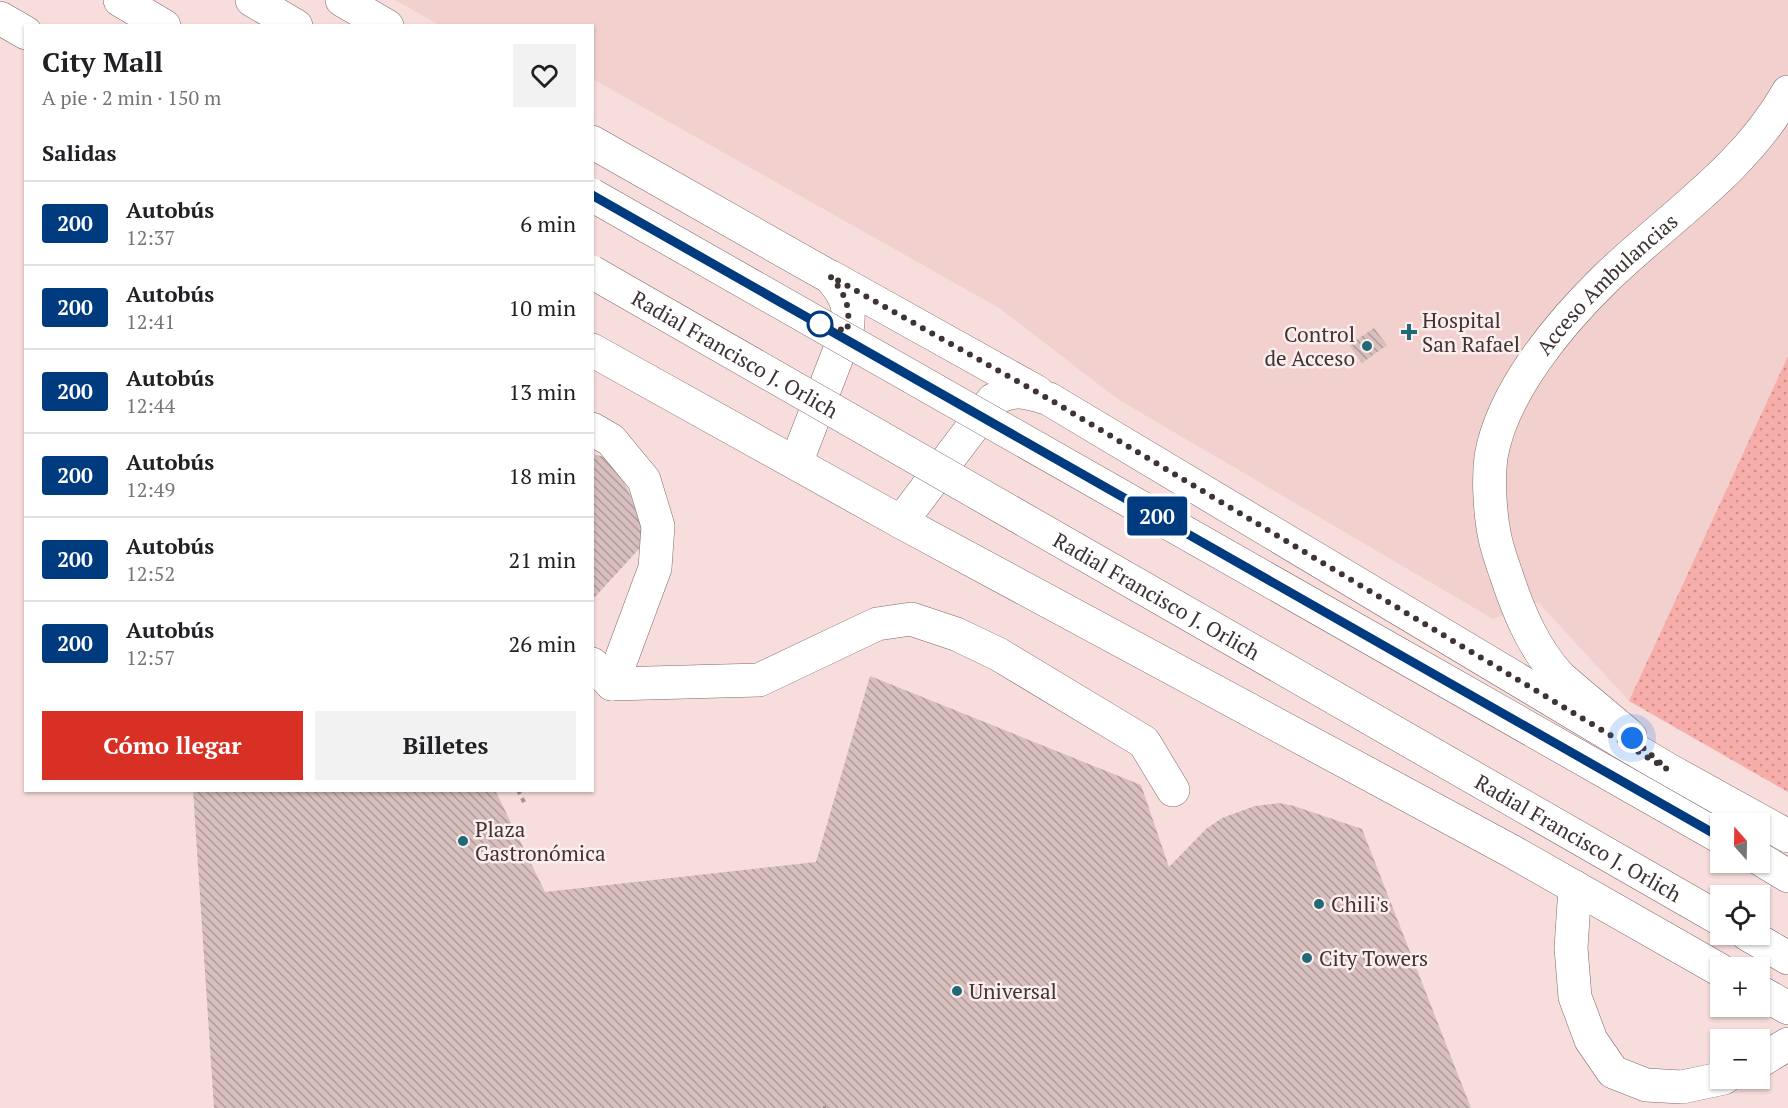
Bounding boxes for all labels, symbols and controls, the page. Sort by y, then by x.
text: City Mall [42,43,163,80]
button: heart [513,44,576,107]
text: A pie · 2 min · 150 m [42,84,221,111]
text: Salidas [42,138,117,167]
text: Autobús [126,195,214,224]
street label: Acceso Ambulancias [1530,207,1683,360]
text: 200 [57,209,93,237]
text: 6 min [520,209,576,238]
text: 12:37 [126,224,175,251]
text: Autobús [126,279,214,308]
street label: Radial Francisco J. Orlich [627,284,843,424]
text: 200 [57,293,93,321]
text: 10 min [509,293,576,322]
place label: Hospital San Rafael [1422,306,1520,358]
text: 12:41 [126,308,175,335]
unlabelled marker [807,311,833,337]
place label: Control de Acceso [1264,320,1355,372]
marker: Hospital San Rafael [1400,323,1418,341]
marker: Control de Acceso [1360,339,1374,353]
text: Autobús [126,363,214,392]
text: 200 [57,377,93,405]
text: 13 min [509,377,576,406]
text: 12:44 [126,392,175,419]
text: Autobús [126,447,214,476]
text: 200 [57,461,93,489]
text: 18 min [509,461,576,490]
text: 12:49 [126,476,175,503]
line badge: 200 [1122,496,1192,536]
text: 200 [1139,502,1175,530]
street label: Radial Francisco J. Orlich [1048,526,1265,666]
text: Autobús [126,531,214,560]
text: 200 [57,545,93,573]
text: 21 min [509,545,576,574]
text: 12:52 [126,560,175,587]
text: Autobús [126,615,214,644]
text: 200 [57,629,93,657]
text: 26 min [509,629,576,658]
text: 12:57 [126,644,175,671]
button: Cómo llegar [42,711,303,780]
button: Billetes [315,711,576,780]
your location [1617,723,1647,753]
street label: Radial Francisco J. Orlich [1470,767,1687,908]
north arrow [1710,813,1770,873]
map controls [1710,813,1770,1089]
place label: Plaza Gastronómica [475,815,606,867]
marker: Plaza Gastronómica [456,834,470,848]
button: locate [1710,885,1770,945]
place label: Chili's [1331,890,1389,918]
marker: Chili's [1312,897,1326,911]
place label: City Towers [1319,944,1428,972]
marker: City Towers [1300,951,1314,965]
button: + [1710,957,1770,1017]
place label: Universal [969,977,1057,1005]
marker: Universal [950,984,964,998]
button: − [1710,1029,1770,1089]

